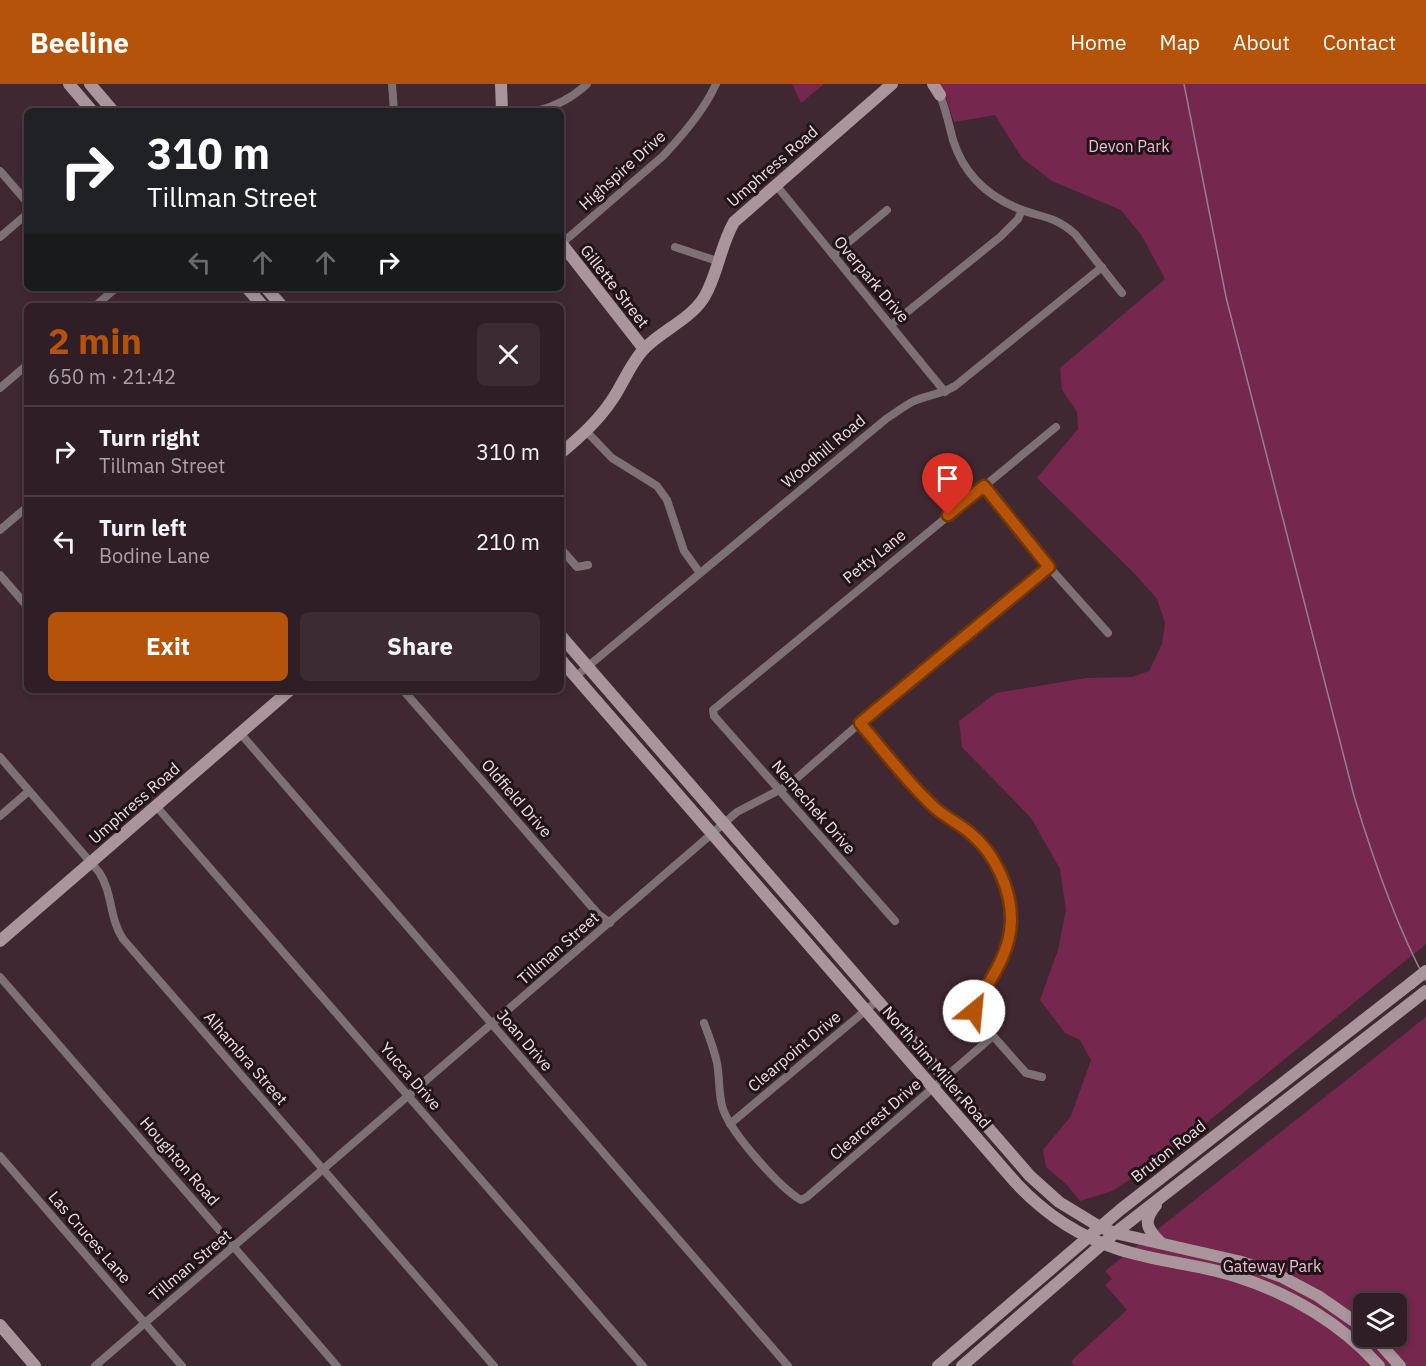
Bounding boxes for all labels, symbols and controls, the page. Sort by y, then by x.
text: Beeline [30,24,129,61]
text: Home [1070,28,1127,56]
text: Map [1160,28,1200,56]
text: About [1233,28,1290,56]
text: Contact [1323,28,1396,56]
street label: Umphress Road [722,121,822,211]
text: 310 m [147,126,270,181]
street label: Highspire Drive [575,126,669,214]
icon: right [48,132,126,210]
park label: Devon Park [1088,136,1170,156]
text: Tillman Street [147,179,318,214]
street label: Overpark Drive [830,232,914,326]
street label: Gillette Street [576,240,654,332]
icon: left [183,246,216,279]
icon: ahead [246,246,279,279]
icon: ahead [309,246,342,279]
icon: right [372,246,405,279]
text: 2 min [48,317,142,364]
button: close [477,323,540,386]
text: 650 m · 21:42 [48,363,176,390]
street label: Woodhill Road [777,410,869,492]
text: Turn right [99,423,200,452]
icon: right [48,435,81,468]
text: 310 m [476,437,540,466]
text: Tillman Street [99,452,225,479]
pin [922,453,973,515]
icon: arrive [931,462,964,495]
text: Turn left [99,513,187,542]
street label: Petty Lane [838,524,910,588]
icon: left [48,525,81,558]
text: 210 m [476,527,540,556]
text: Bodine Lane [99,542,210,569]
button: Exit [48,612,288,681]
button: Share [300,612,540,681]
street label: Oldfield Drive [478,755,557,841]
street label: Nemechek Drive [768,756,860,858]
street label: Umphress Road [84,758,184,848]
street label: Tillman Street [513,907,603,989]
position arrow [942,979,1006,1043]
street label: North Jim Miller Road [878,1002,996,1132]
street label: Joan Drive [493,1005,558,1075]
street label: Clearpoint Drive [743,1006,845,1096]
street label: Alhambra Street [200,1007,292,1109]
street label: Yucca Drive [376,1038,446,1114]
street label: Clearcrest Drive [825,1074,925,1164]
street label: Houghton Road [136,1113,224,1209]
street label: Bruton Road [1127,1116,1209,1186]
street label: Las Cruces Lane [44,1187,136,1287]
street label: Tillman Street [145,1225,235,1305]
park label: Gateway Park [1223,1256,1322,1276]
map controls [1353,1293,1407,1347]
button: layers [1353,1293,1407,1347]

